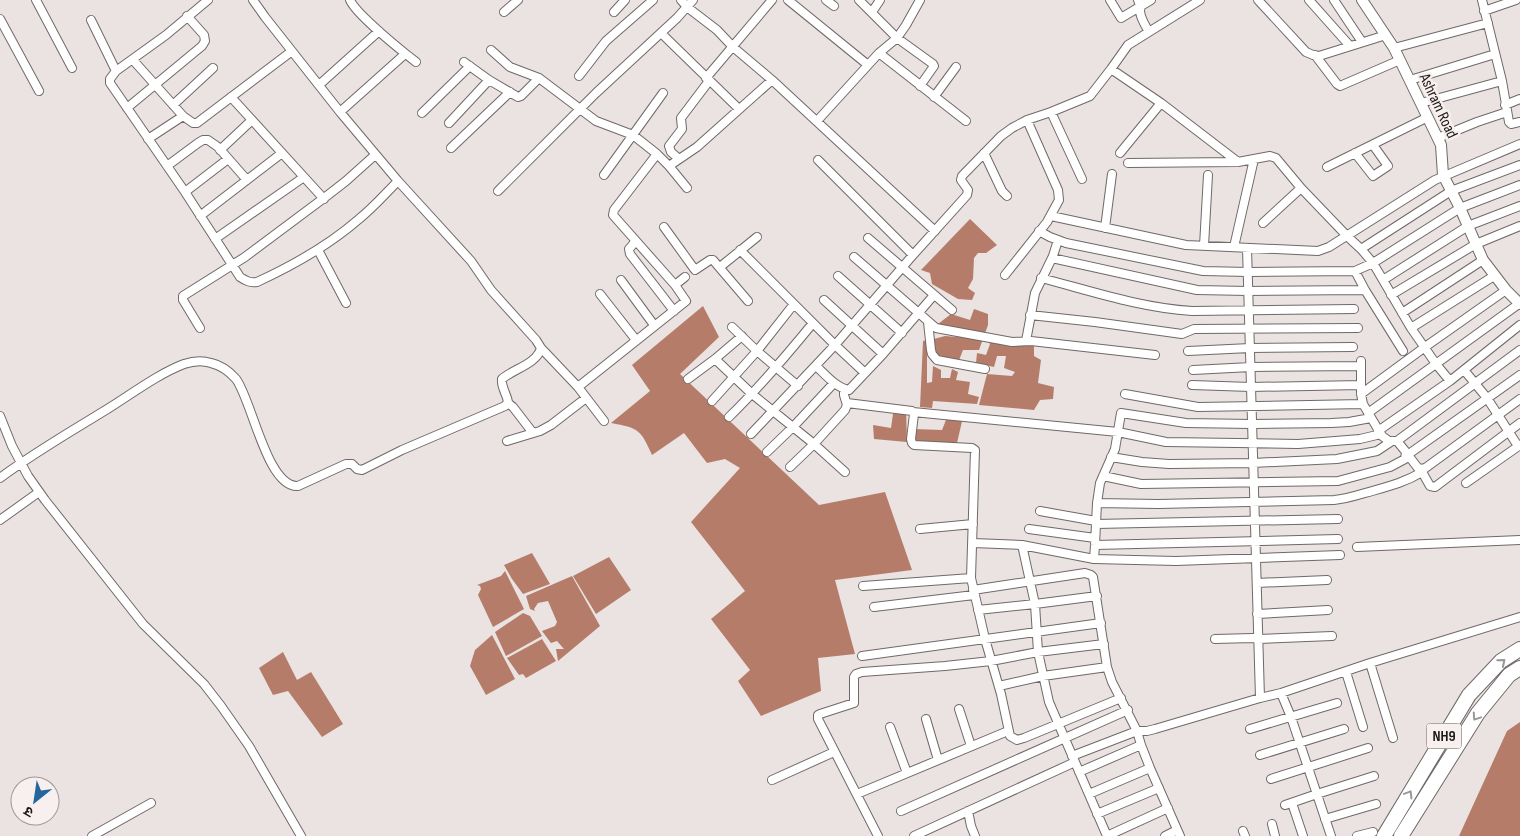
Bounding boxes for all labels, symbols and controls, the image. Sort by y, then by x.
street label: Ashram Road [1414,70,1461,141]
one-way arrow [1496,659,1505,668]
one-way arrow [1473,711,1482,721]
road number: NH9 [1426,724,1462,748]
north arrow [10,776,60,826]
one-way arrow [1402,791,1412,800]
text: उ [20,802,37,821]

